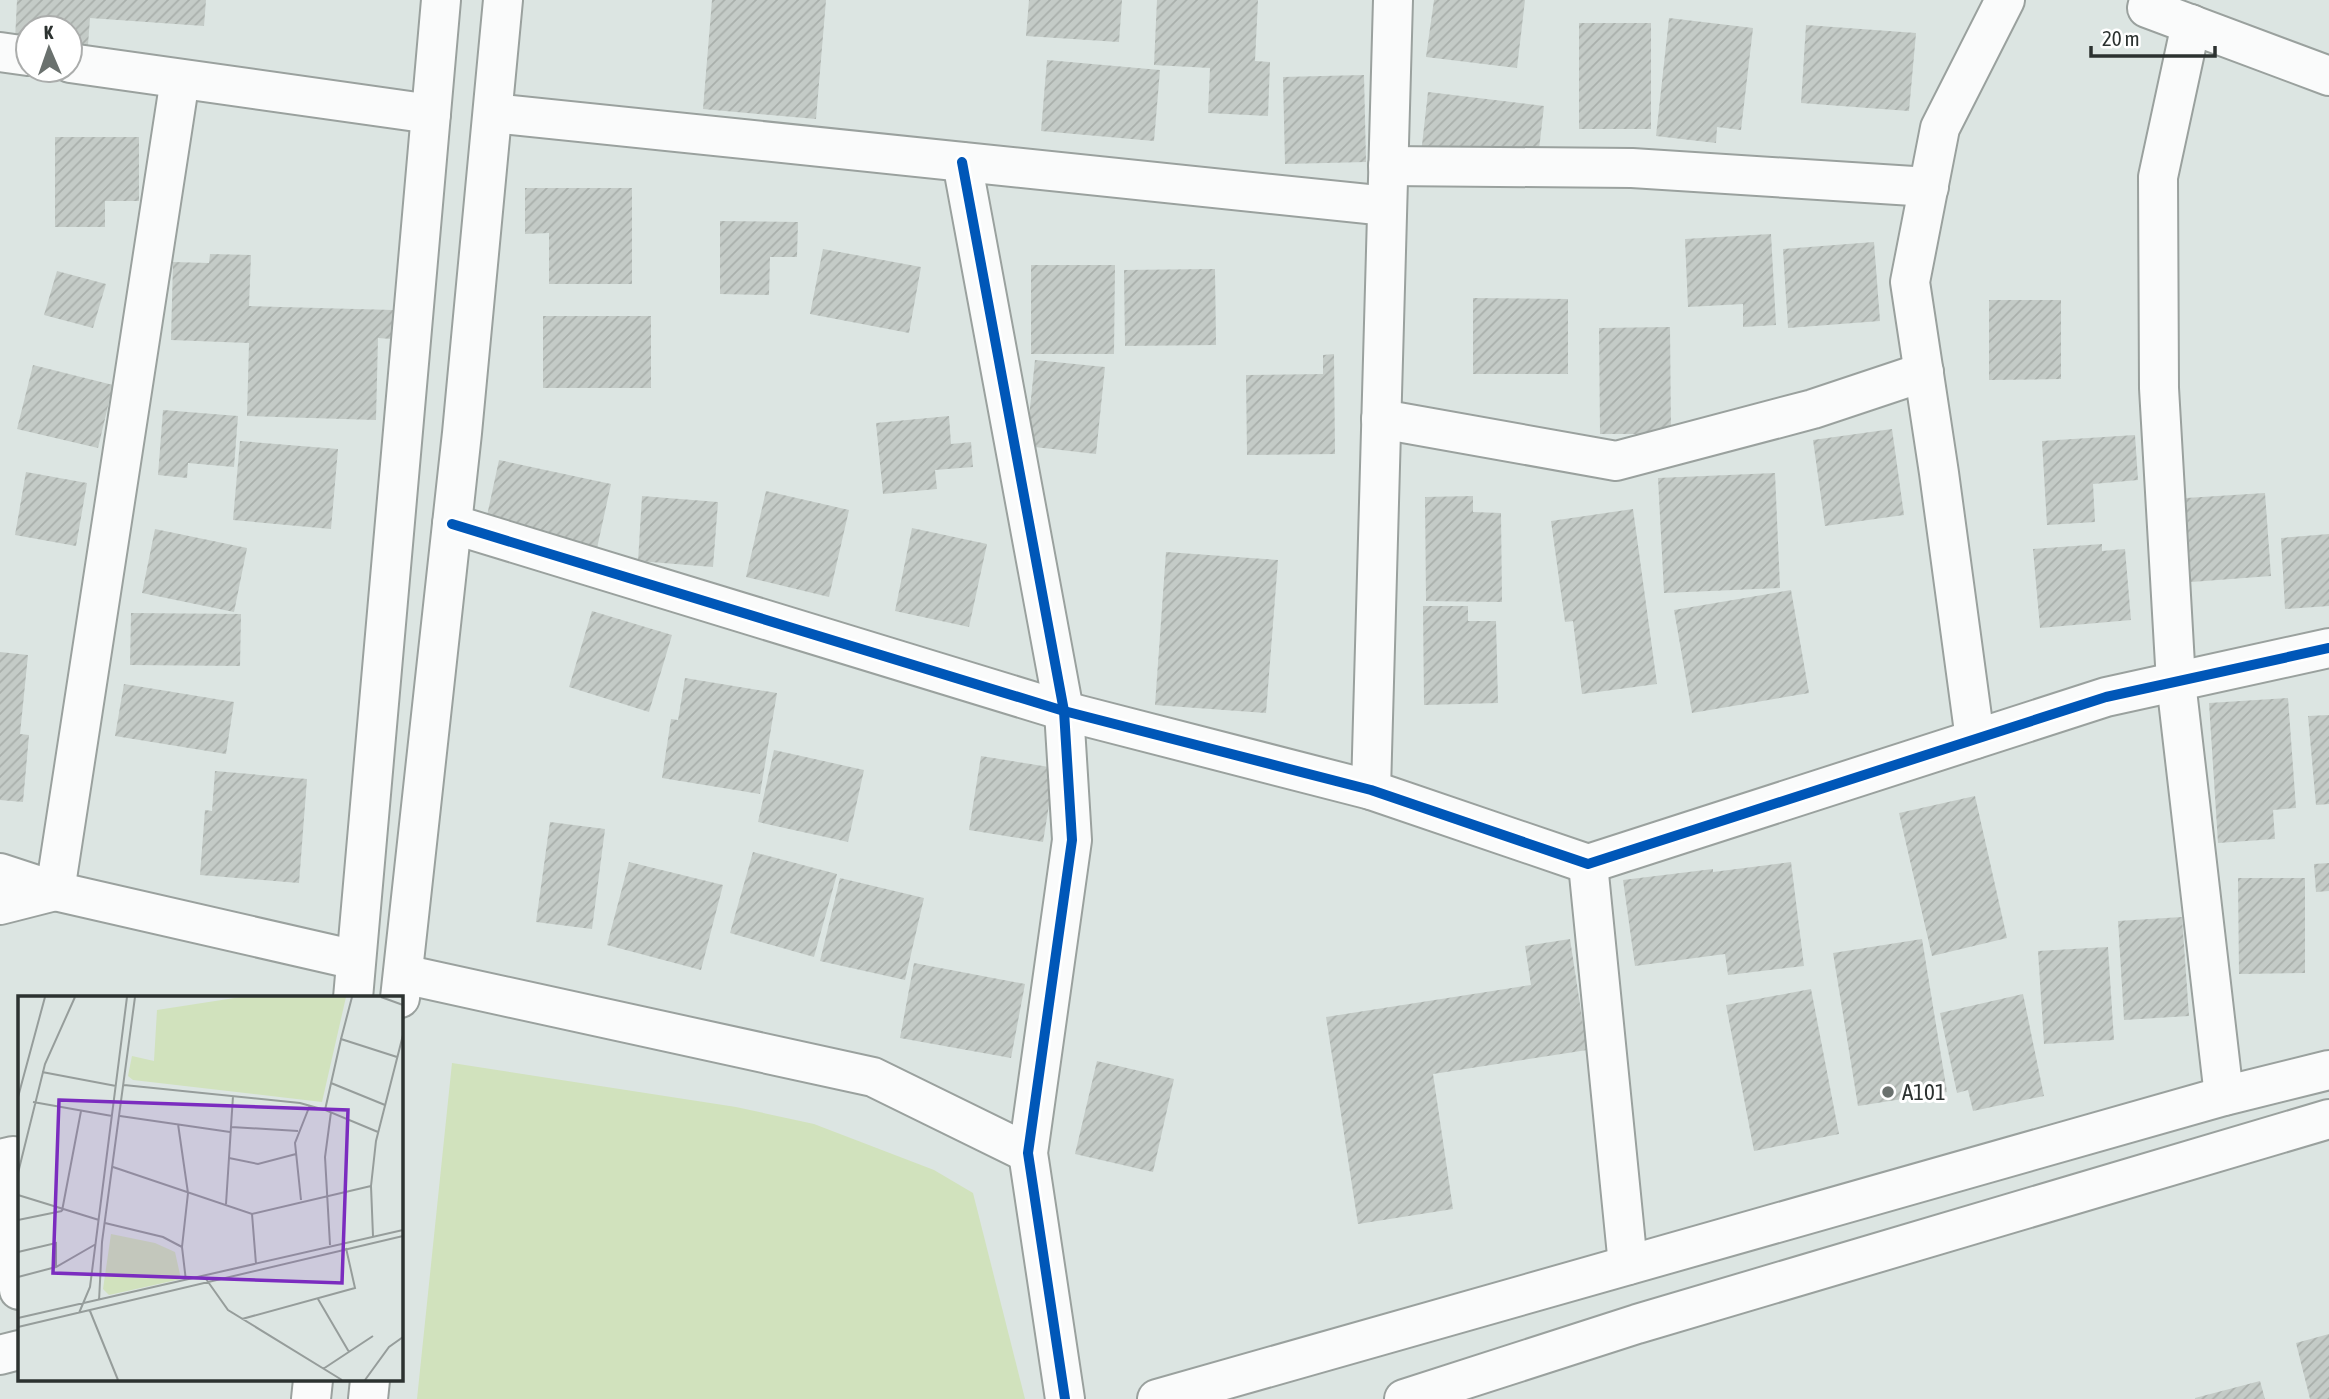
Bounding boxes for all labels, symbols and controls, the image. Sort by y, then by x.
north arrow [14,14,84,84]
scale bar [2091,14,2215,58]
text: K [43,21,54,43]
text: 20 m [2102,26,2140,50]
inset map [18,996,402,1382]
place label: A101 [1902,1079,1946,1105]
marker: A101 [1880,1084,1896,1100]

